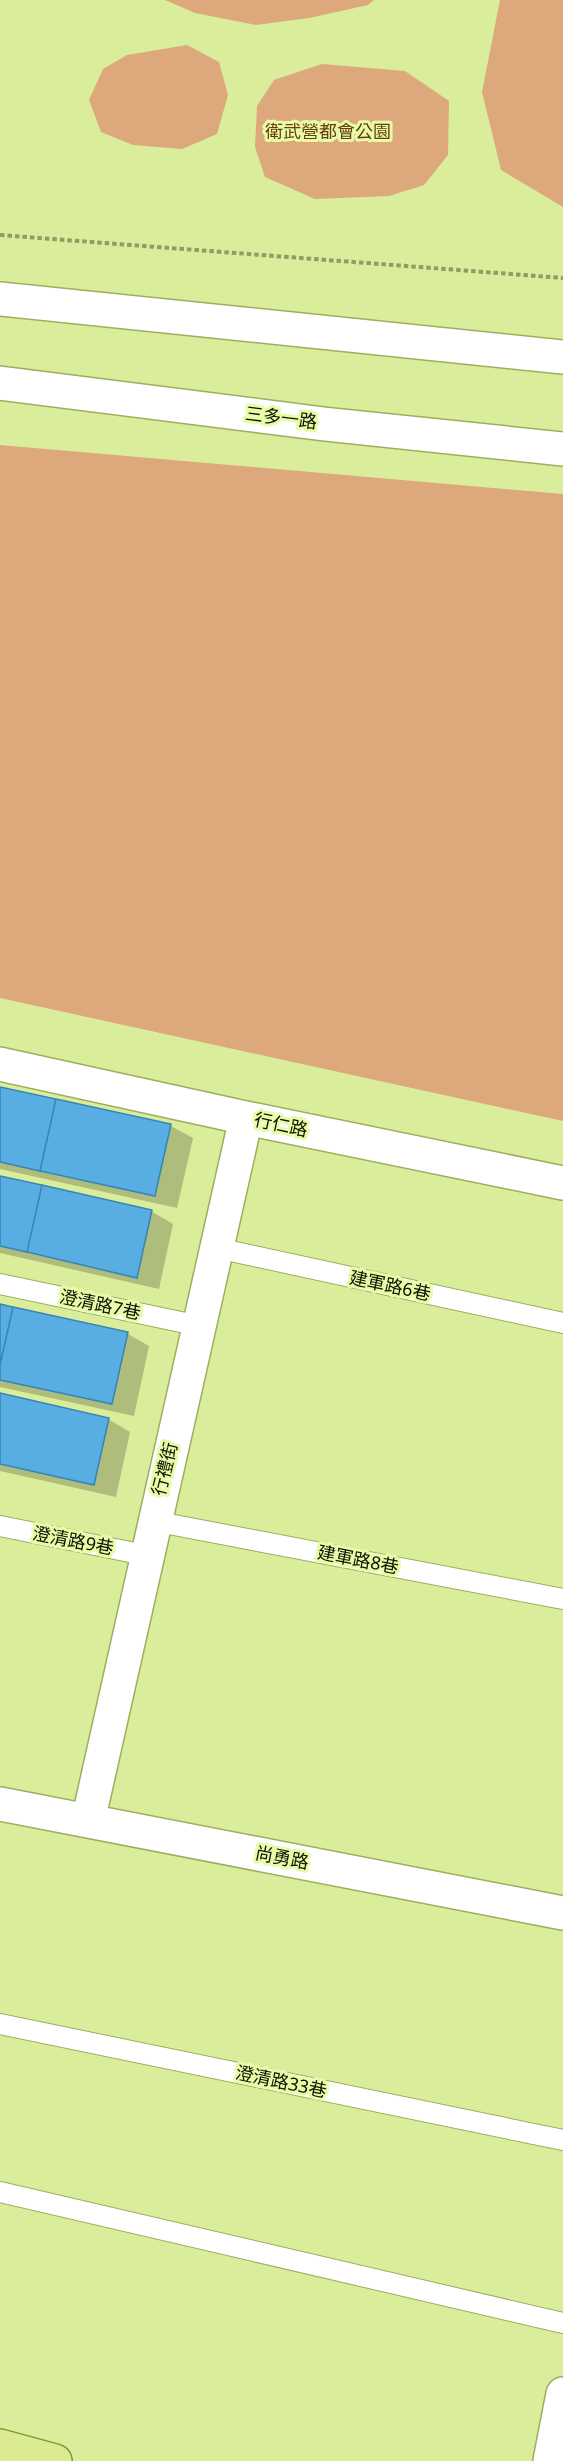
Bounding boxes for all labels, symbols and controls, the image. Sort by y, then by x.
park label: 衛武營都會公園 [265,119,391,143]
street label: 三多一路 [244,401,318,433]
street label: 行仁路 [252,1107,310,1141]
street label: 建軍路6巷 [347,1265,433,1305]
street label: 澄清路7巷 [57,1284,143,1324]
street label: 行禮街 [146,1440,182,1498]
street label: 澄清路9巷 [31,1520,116,1560]
street label: 建軍路8巷 [316,1539,401,1579]
street label: 尚勇路 [253,1840,311,1874]
street label: 澄清路33巷 [233,2060,329,2102]

